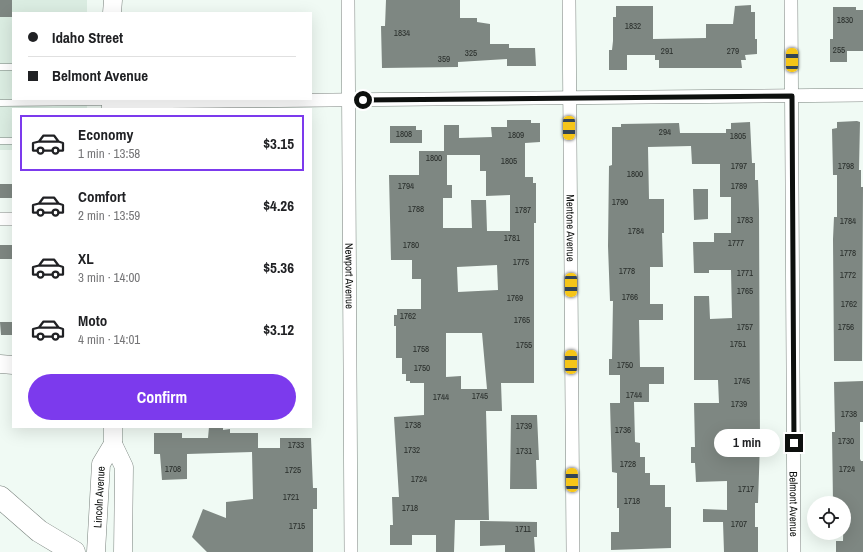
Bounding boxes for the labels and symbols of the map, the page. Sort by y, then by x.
house number: 1830 [837,14,853,26]
house number: 1832 [625,20,641,32]
house number: 1834 [394,27,410,39]
house number: 255 [833,44,845,56]
house number: 291 [661,45,673,57]
house number: 279 [727,45,739,57]
house number: 325 [465,47,477,59]
car [786,48,798,72]
house number: 359 [438,53,450,65]
route start [354,91,372,109]
car [563,116,575,140]
house number: 294 [659,126,671,138]
house number: 1808 [396,128,412,140]
house number: 1809 [508,129,524,141]
house number: 1805 [730,130,746,142]
house number: 1800 [426,152,442,164]
house number: 1805 [501,155,517,167]
house number: 1797 [731,160,747,172]
house number: 1798 [838,160,854,172]
house number: 1800 [627,168,643,180]
house number: 1794 [398,180,414,192]
house number: 1789 [731,180,747,192]
street label: Mentone Avenue [563,194,578,262]
house number: 1790 [612,196,628,208]
house number: 1788 [408,203,424,215]
house number: 1787 [515,204,531,216]
house number: 1783 [737,214,753,226]
house number: 1784 [840,215,856,227]
house number: 1784 [628,225,644,237]
house number: 1781 [504,232,520,244]
house number: 1777 [728,237,744,249]
house number: 1780 [403,239,419,251]
street label: Newport Avenue [342,243,357,309]
house number: 1778 [840,247,856,259]
house number: 1775 [513,256,529,268]
house number: 1778 [619,265,635,277]
house number: 1771 [737,267,753,279]
house number: 1772 [840,269,856,281]
car [565,273,577,297]
house number: 1765 [737,285,753,297]
house number: 1766 [622,291,638,303]
house number: 1769 [507,292,523,304]
house number: 1762 [841,298,857,310]
house number: 1762 [400,310,416,322]
house number: 1765 [514,314,530,326]
house number: 1757 [737,321,753,333]
house number: 1756 [838,321,854,333]
house number: 1751 [730,338,746,350]
house number: 1755 [516,339,532,351]
house number: 1758 [413,343,429,355]
car [565,350,577,374]
house number: 1750 [617,359,633,371]
house number: 1750 [414,362,430,374]
house number: 1745 [734,375,750,387]
house number: 1744 [626,389,642,401]
house number: 1745 [472,390,488,402]
house number: 1744 [433,391,449,403]
house number: 1739 [731,398,747,410]
house number: 1738 [841,408,857,420]
house number: 1738 [405,419,421,431]
house number: 1739 [516,420,532,432]
house number: 1736 [615,424,631,436]
callout: 1 min [714,429,780,457]
route end [785,434,803,452]
house number: 1730 [838,435,854,447]
house number: 1733 [288,439,304,451]
house number: 1732 [404,444,420,456]
house number: 1731 [516,445,532,457]
house number: 1728 [620,458,636,470]
house number: 1708 [165,463,181,475]
house number: 1724 [839,463,855,475]
house number: 1725 [285,464,301,476]
street label: Lincoln Avenue [90,466,108,528]
car [566,468,578,492]
street label: Belmont Avenue [787,471,801,537]
house number: 1724 [411,473,427,485]
house number: 1717 [738,483,754,495]
house number: 1721 [283,491,299,503]
house number: 1718 [624,495,640,507]
house number: 1718 [402,502,418,514]
house number: 1707 [731,518,747,530]
house number: 1715 [289,520,305,532]
house number: 1711 [515,523,531,535]

